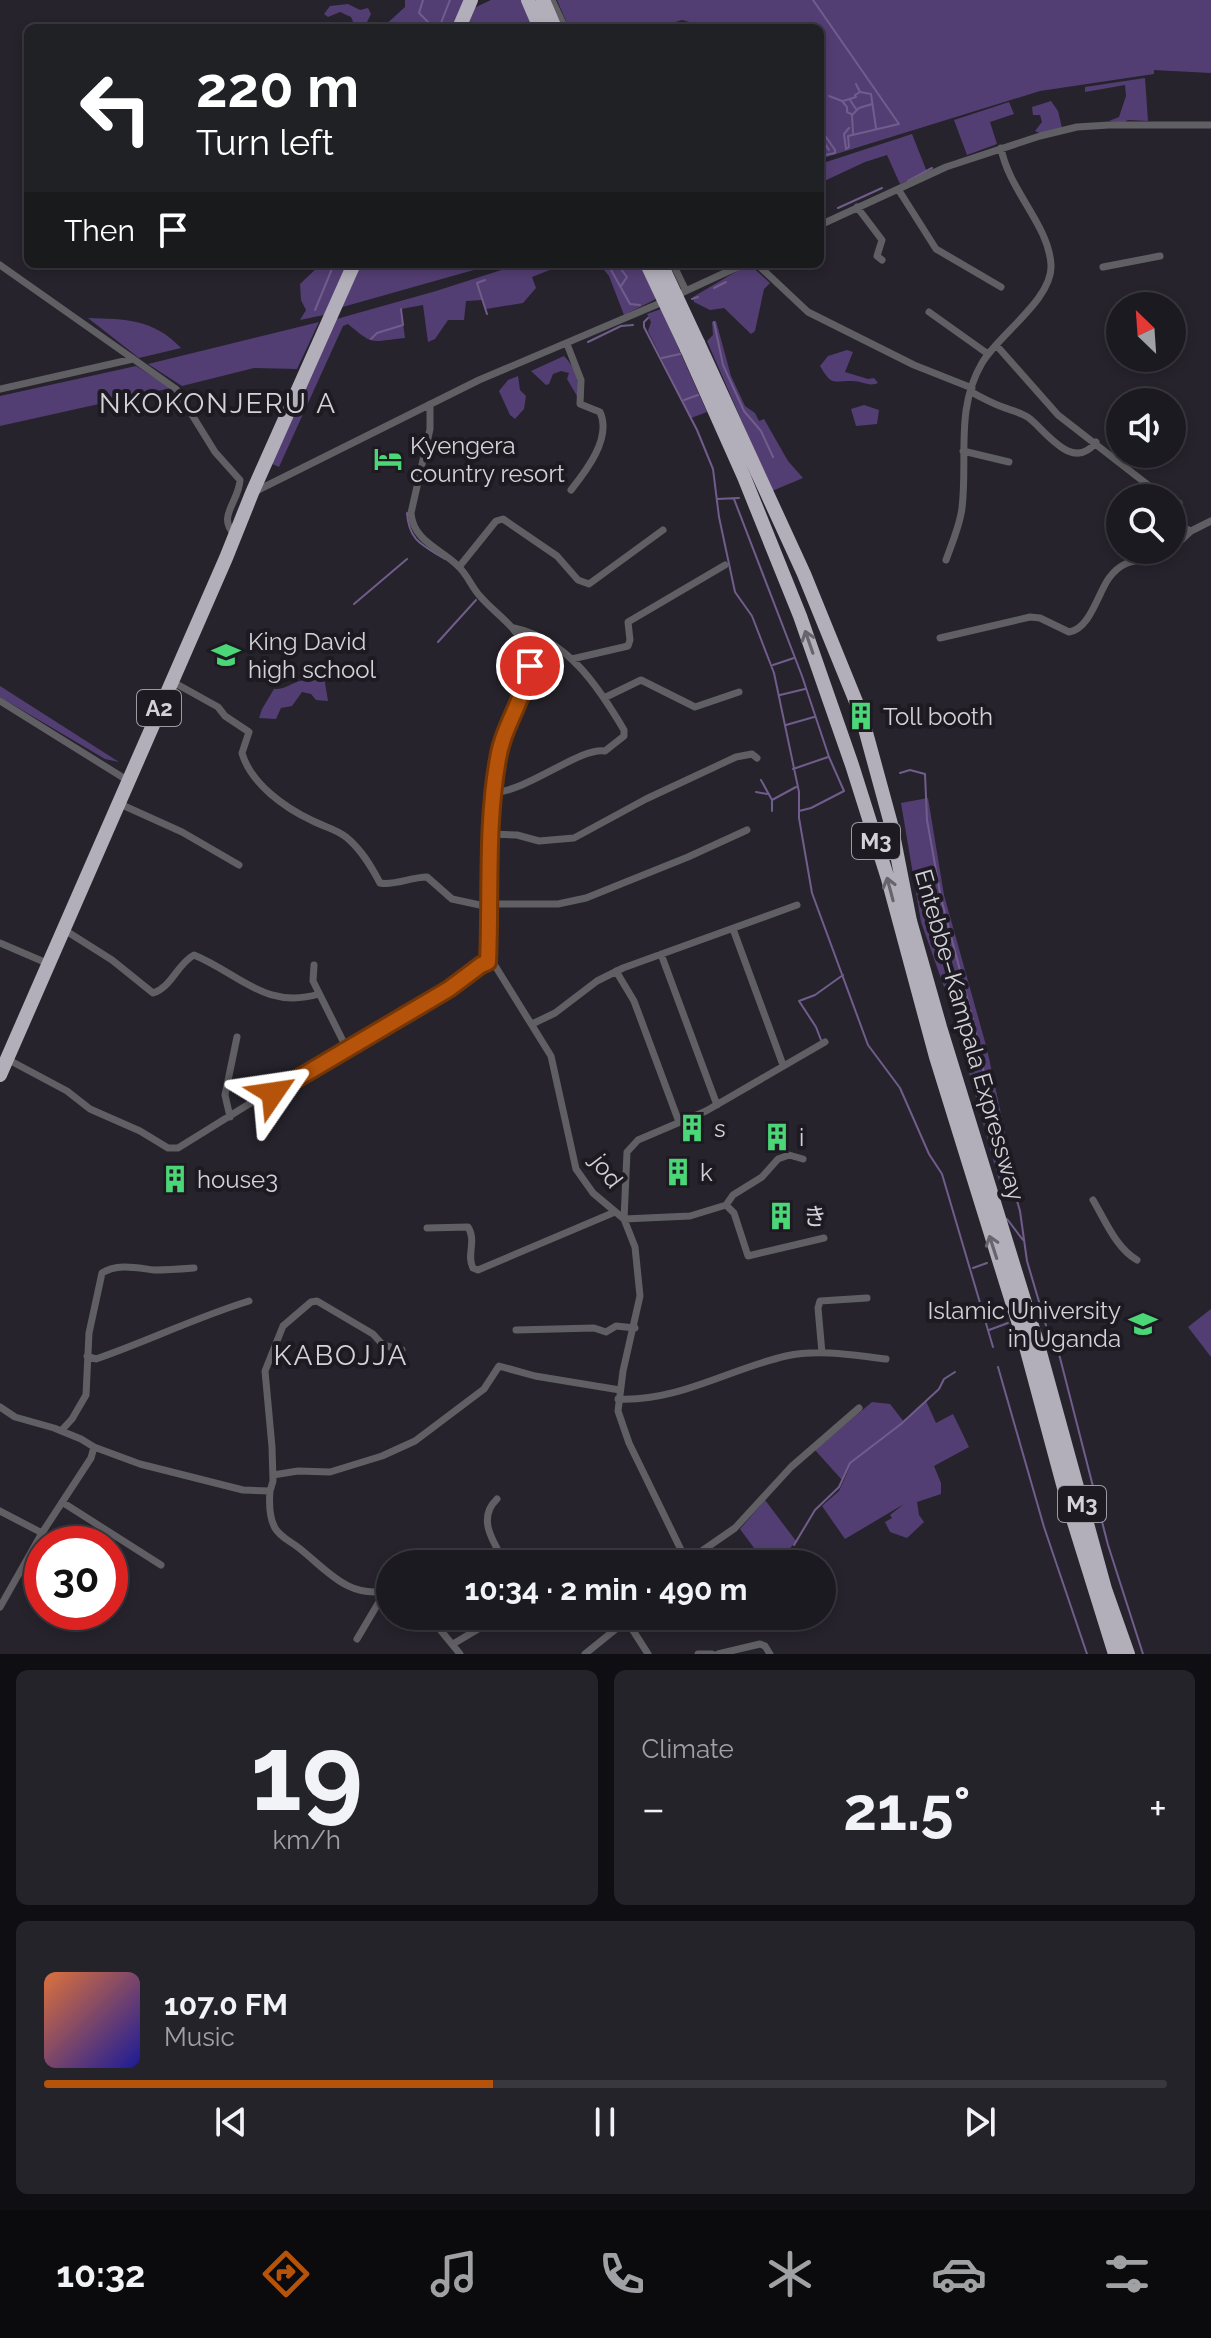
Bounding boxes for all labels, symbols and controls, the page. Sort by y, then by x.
text: 220 m [196,54,359,120]
icon: left [64,56,168,160]
text: Turn left [196,121,334,163]
icon: arrive [151,208,195,252]
text: Then [64,213,135,248]
north arrow [1106,292,1186,372]
map controls [1106,292,1186,564]
district label: NKOKONJERU A [99,387,337,420]
button: sound [1106,388,1186,468]
place label: Kyengera country resort [410,431,565,488]
hotel icon: Kyengera country resort [373,444,403,474]
button: search [1106,484,1186,564]
place label: King David high school [248,627,376,684]
one-way arrow [801,630,816,655]
pin [496,632,564,700]
school or university icon: King David high school [211,640,241,670]
icon: arrive [508,644,552,688]
road number: A2 [137,690,181,726]
building icon: Toll booth [846,701,876,731]
place label: Toll booth [883,702,993,731]
road number: M3 [852,823,900,859]
street label: Entebbe–Kampala Expressway [909,866,1031,1204]
one-way arrow [881,877,896,903]
position arrow [231,1051,315,1135]
building icon: s [677,1113,707,1143]
place label: s [714,1114,726,1143]
building icon: i [762,1122,792,1152]
place label: i [799,1123,804,1152]
street label: jod [583,1146,629,1194]
building icon: k [663,1157,693,1187]
place label: k [700,1158,713,1187]
building icon: house3 [160,1164,190,1194]
place label: house3 [197,1165,278,1194]
building icon: き [766,1201,796,1231]
place label: き [803,1202,827,1231]
one-way arrow [985,1234,1000,1259]
place label: Islamic University in Uganda [927,1296,1121,1353]
school or university icon: Islamic University in Uganda [1128,1309,1158,1339]
district label: KABOJJA [273,1339,409,1372]
road number: M3 [1058,1486,1106,1522]
speed limit sign: 30 [24,1526,128,1630]
text: 10:34 · 2 min · 490 m [465,1572,748,1607]
text: 19 [250,1712,363,1834]
text: Climate [642,1734,734,1764]
text: 21.5° [843,1774,971,1844]
text: − [642,1783,665,1834]
text: + [1149,1783,1167,1834]
text: km/h [272,1825,341,1855]
text: 107.0 FM [164,1987,288,2022]
text: Music [164,2022,235,2052]
icon: previous [209,2100,253,2144]
icon: pause [583,2100,627,2144]
icon: next [958,2100,1002,2144]
icon: directions [258,2246,314,2302]
icon: music [426,2246,482,2302]
icon: phone [594,2246,650,2302]
icon: climate [762,2246,818,2302]
icon: car [931,2246,987,2302]
icon: filters [1099,2246,1155,2302]
text: 10:32 [56,2253,145,2295]

